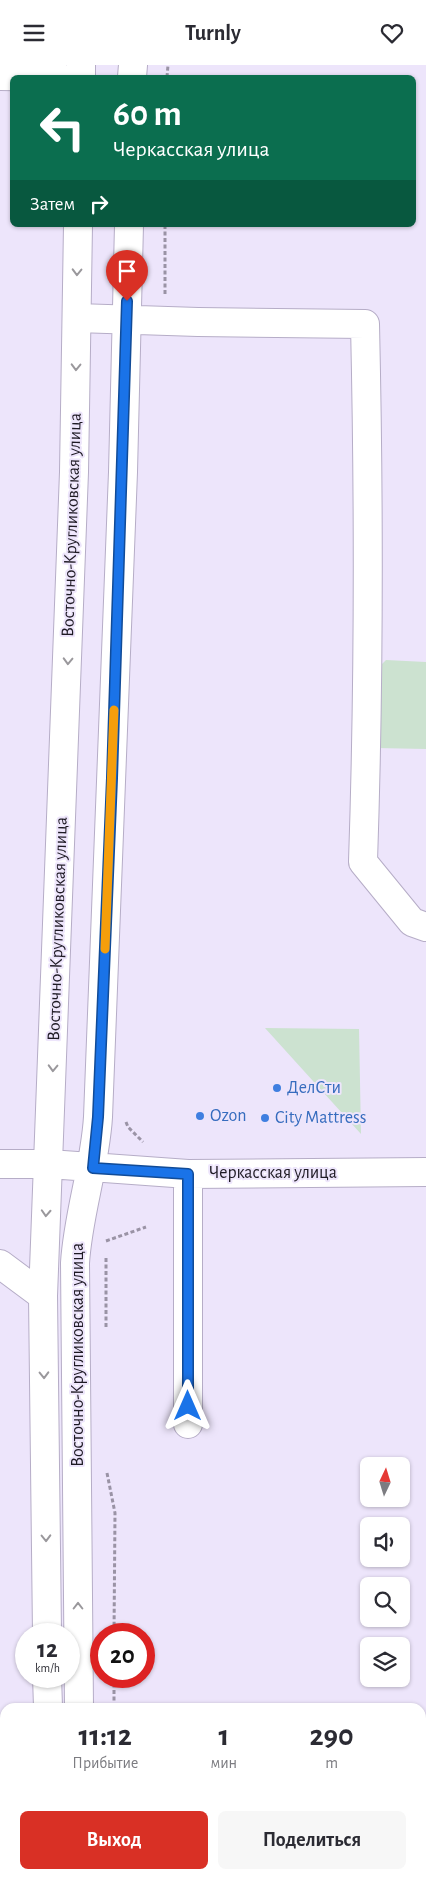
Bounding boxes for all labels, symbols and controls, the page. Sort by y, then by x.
icon: menu [20,19,48,47]
icon: heart [378,19,406,47]
text: Turnly [185,22,241,44]
icon: left [30,95,95,160]
text: 60 m [113,97,182,132]
text: Черкасская улица [113,138,270,160]
icon: right [85,190,113,218]
text: Затем [30,195,75,214]
pin [106,250,148,301]
icon: arrive [113,257,141,285]
one-way arrow [72,268,83,276]
one-way arrow [71,364,81,371]
street label: Восточно-Кругликовская улица [59,413,85,637]
one-way arrow [62,657,73,665]
street label: Восточно-Кругликовская улица [45,817,71,1041]
one-way arrow [47,1064,58,1072]
place label: ДелСти [287,1079,341,1097]
marker: ДелСти [271,1082,283,1094]
place label: Ozon [210,1107,247,1125]
place label: City Mattress [275,1109,366,1127]
marker: Ozon [194,1110,206,1122]
marker: City Mattress [259,1112,271,1124]
street label: Черкасская улица [209,1164,337,1182]
one-way arrow [41,1209,52,1217]
street label: Восточно-Кругликовская улица [69,1243,87,1467]
one-way arrow [39,1372,49,1380]
position arrow [161,1379,213,1431]
north arrow [360,1457,410,1507]
map controls [360,1457,410,1687]
button: sound [360,1517,410,1567]
one-way arrow [41,1534,51,1542]
button: search [360,1577,410,1627]
one-way arrow [73,1602,83,1610]
speed limit sign: 20 [90,1623,155,1688]
text: 12 [37,1637,58,1662]
button: layers [360,1637,410,1687]
text: km/h [35,1662,60,1674]
text: 11:12 [79,1721,132,1751]
text: 1 [218,1721,229,1751]
text: 290 [309,1721,354,1751]
text: Прибытие [72,1755,138,1771]
text: мин [211,1755,237,1771]
text: m [325,1755,338,1771]
button: Выход [20,1811,208,1869]
button: Поделиться [218,1811,406,1869]

